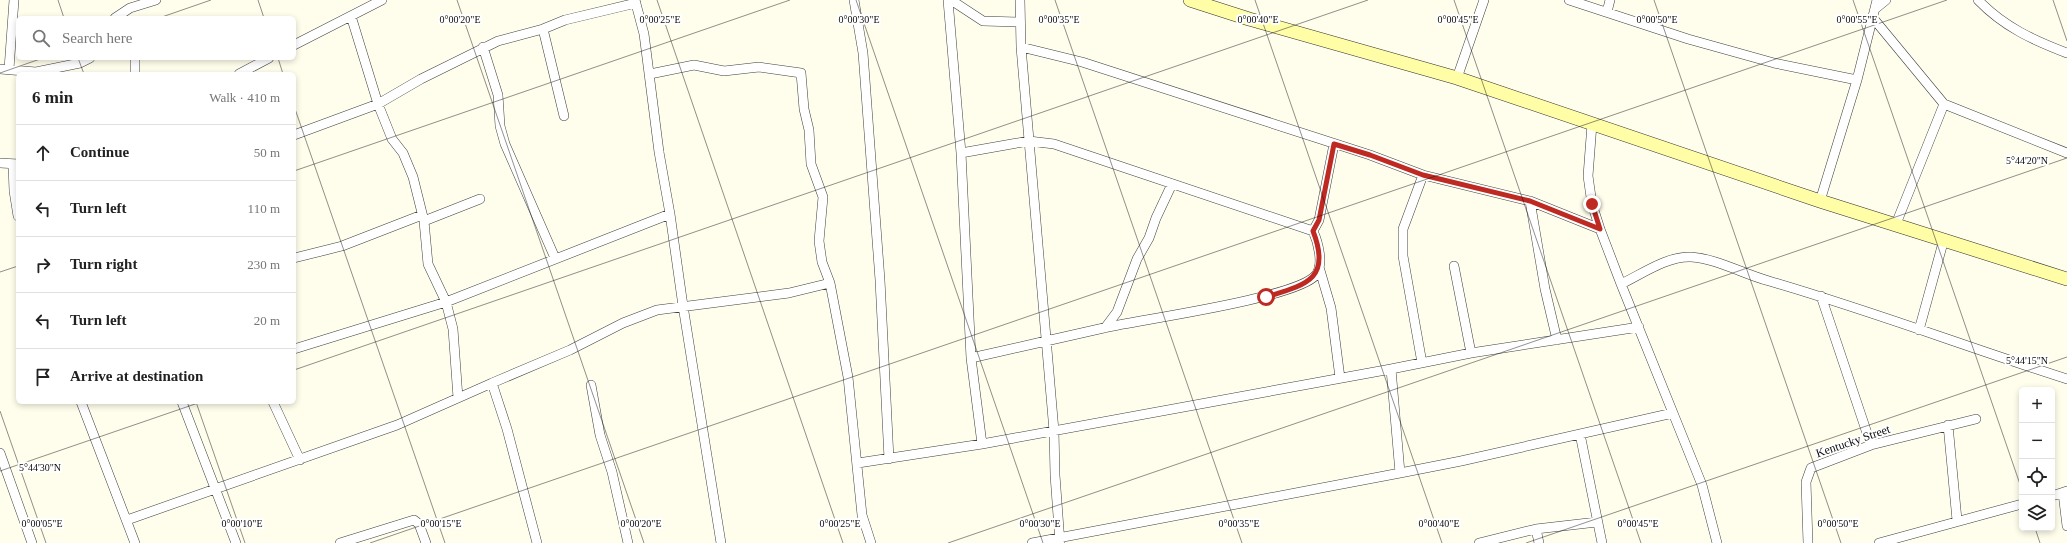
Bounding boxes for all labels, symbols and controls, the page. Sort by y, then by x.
text: 0°00'20"E [440,14,481,25]
text: 0°00'25"E [640,14,681,25]
text: 0°00'30"E [839,14,880,25]
text: 0°00'35"E [1039,14,1080,25]
text: 0°00'40"E [1238,14,1279,25]
text: 0°00'45"E [1438,14,1479,25]
text: 0°00'50"E [1637,14,1678,25]
text: 0°00'55"E [1837,14,1878,25]
search box [16,16,296,60]
icon: search [30,27,52,49]
text: Search here [62,30,132,46]
text: 6 min [32,88,73,107]
text: Walk · 410 m [209,90,280,105]
icon: ahead [32,142,54,164]
text: Continue [70,144,129,160]
text: 50 m [254,145,280,160]
text: 5°44'20"N [2006,155,2048,166]
route end [1583,195,1601,213]
icon: left [32,198,54,220]
text: Turn left [70,200,127,216]
text: 110 m [248,201,280,216]
icon: right [32,254,54,276]
text: Turn right [70,256,137,272]
text: 230 m [247,257,280,272]
route start [1257,288,1275,306]
icon: left [32,310,54,332]
text: Turn left [70,312,127,328]
text: 20 m [254,313,280,328]
text: 5°44'15"N [2006,355,2048,366]
icon: arrive [32,366,54,388]
text: Arrive at destination [70,368,203,384]
map controls [2019,387,2055,531]
button: + [2019,387,2055,423]
street label: Kentucky Street [1814,422,1893,460]
button: − [2019,423,2055,459]
button: locate [2019,459,2055,495]
text: 5°44'30"N [19,462,61,473]
button: layers [2019,495,2055,531]
text: 0°00'05"E [22,518,63,529]
text: 0°00'10"E [222,518,263,529]
text: 0°00'15"E [421,518,462,529]
text: 0°00'20"E [621,518,662,529]
text: 0°00'25"E [820,518,861,529]
text: 0°00'30"E [1020,518,1061,529]
text: 0°00'35"E [1219,518,1260,529]
text: 0°00'40"E [1419,518,1460,529]
text: 0°00'45"E [1618,518,1659,529]
text: 0°00'50"E [1818,518,1859,529]

